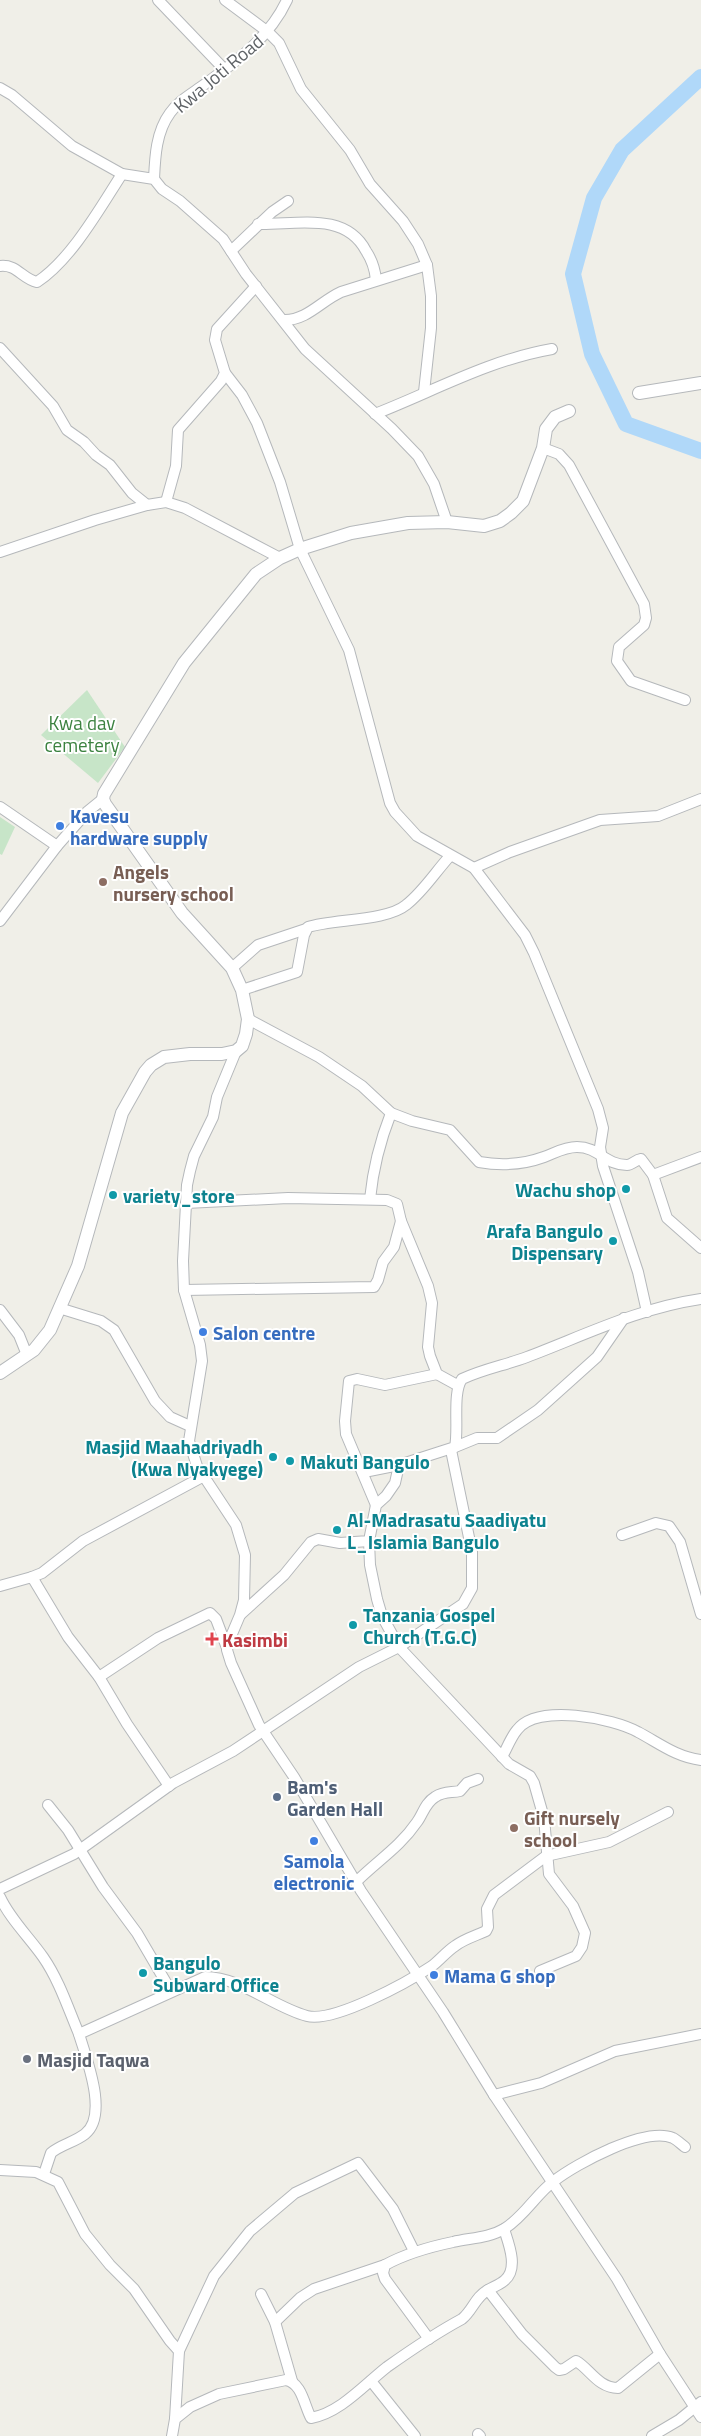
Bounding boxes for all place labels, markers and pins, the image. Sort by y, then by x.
place label: Kavesu hardware supply [70,801,208,852]
marker: Kavesu hardware supply [54,820,66,832]
place label: Angels nursery school [113,857,234,908]
marker: Angels nursery school [97,876,109,888]
place label: Wachu shop [515,1175,616,1204]
place label: variety_store [123,1181,235,1210]
marker: Wachu shop [620,1183,632,1195]
marker: variety_store [107,1189,119,1201]
place label: Arafa Bangulo Dispensary [486,1216,603,1267]
marker: Arafa Bangulo Dispensary [607,1235,619,1247]
place label: Salon centre [213,1318,316,1347]
marker: Salon centre [197,1326,209,1338]
place label: Masjid Maahadriyadh (Kwa Nyakyege) [85,1432,263,1483]
place label: Makuti Bangulo [300,1447,430,1476]
marker: Masjid Maahadriyadh (Kwa Nyakyege) [267,1451,279,1463]
marker: Makuti Bangulo [284,1455,296,1467]
place label: Al-Madrasatu Saadiyatu L_Islamia Bangulo [347,1505,546,1556]
marker: Al-Madrasatu Saadiyatu L_Islamia Bangulo [331,1524,343,1536]
place label: Tanzania Gospel Church (T.G.C) [363,1600,495,1651]
marker: Tanzania Gospel Church (T.G.C) [347,1619,359,1631]
place label: Kasimbi [222,1625,288,1654]
marker: Kasimbi [206,1633,218,1645]
place label: Bam's Garden Hall [287,1772,383,1823]
marker: Bam's Garden Hall [271,1791,283,1803]
place label: Gift nursely school [524,1803,620,1854]
marker: Gift nursely school [508,1822,520,1834]
marker: Samola electronic [308,1835,320,1847]
place label: Samola electronic [274,1846,354,1897]
place label: Bangulo Subward Office [153,1948,279,1999]
place label: Mama G shop [444,1961,556,1990]
marker: Bangulo Subward Office [137,1967,149,1979]
marker: Mama G shop [428,1969,440,1981]
place label: Masjid Taqwa [37,2045,150,2074]
marker: Masjid Taqwa [21,2053,33,2065]

